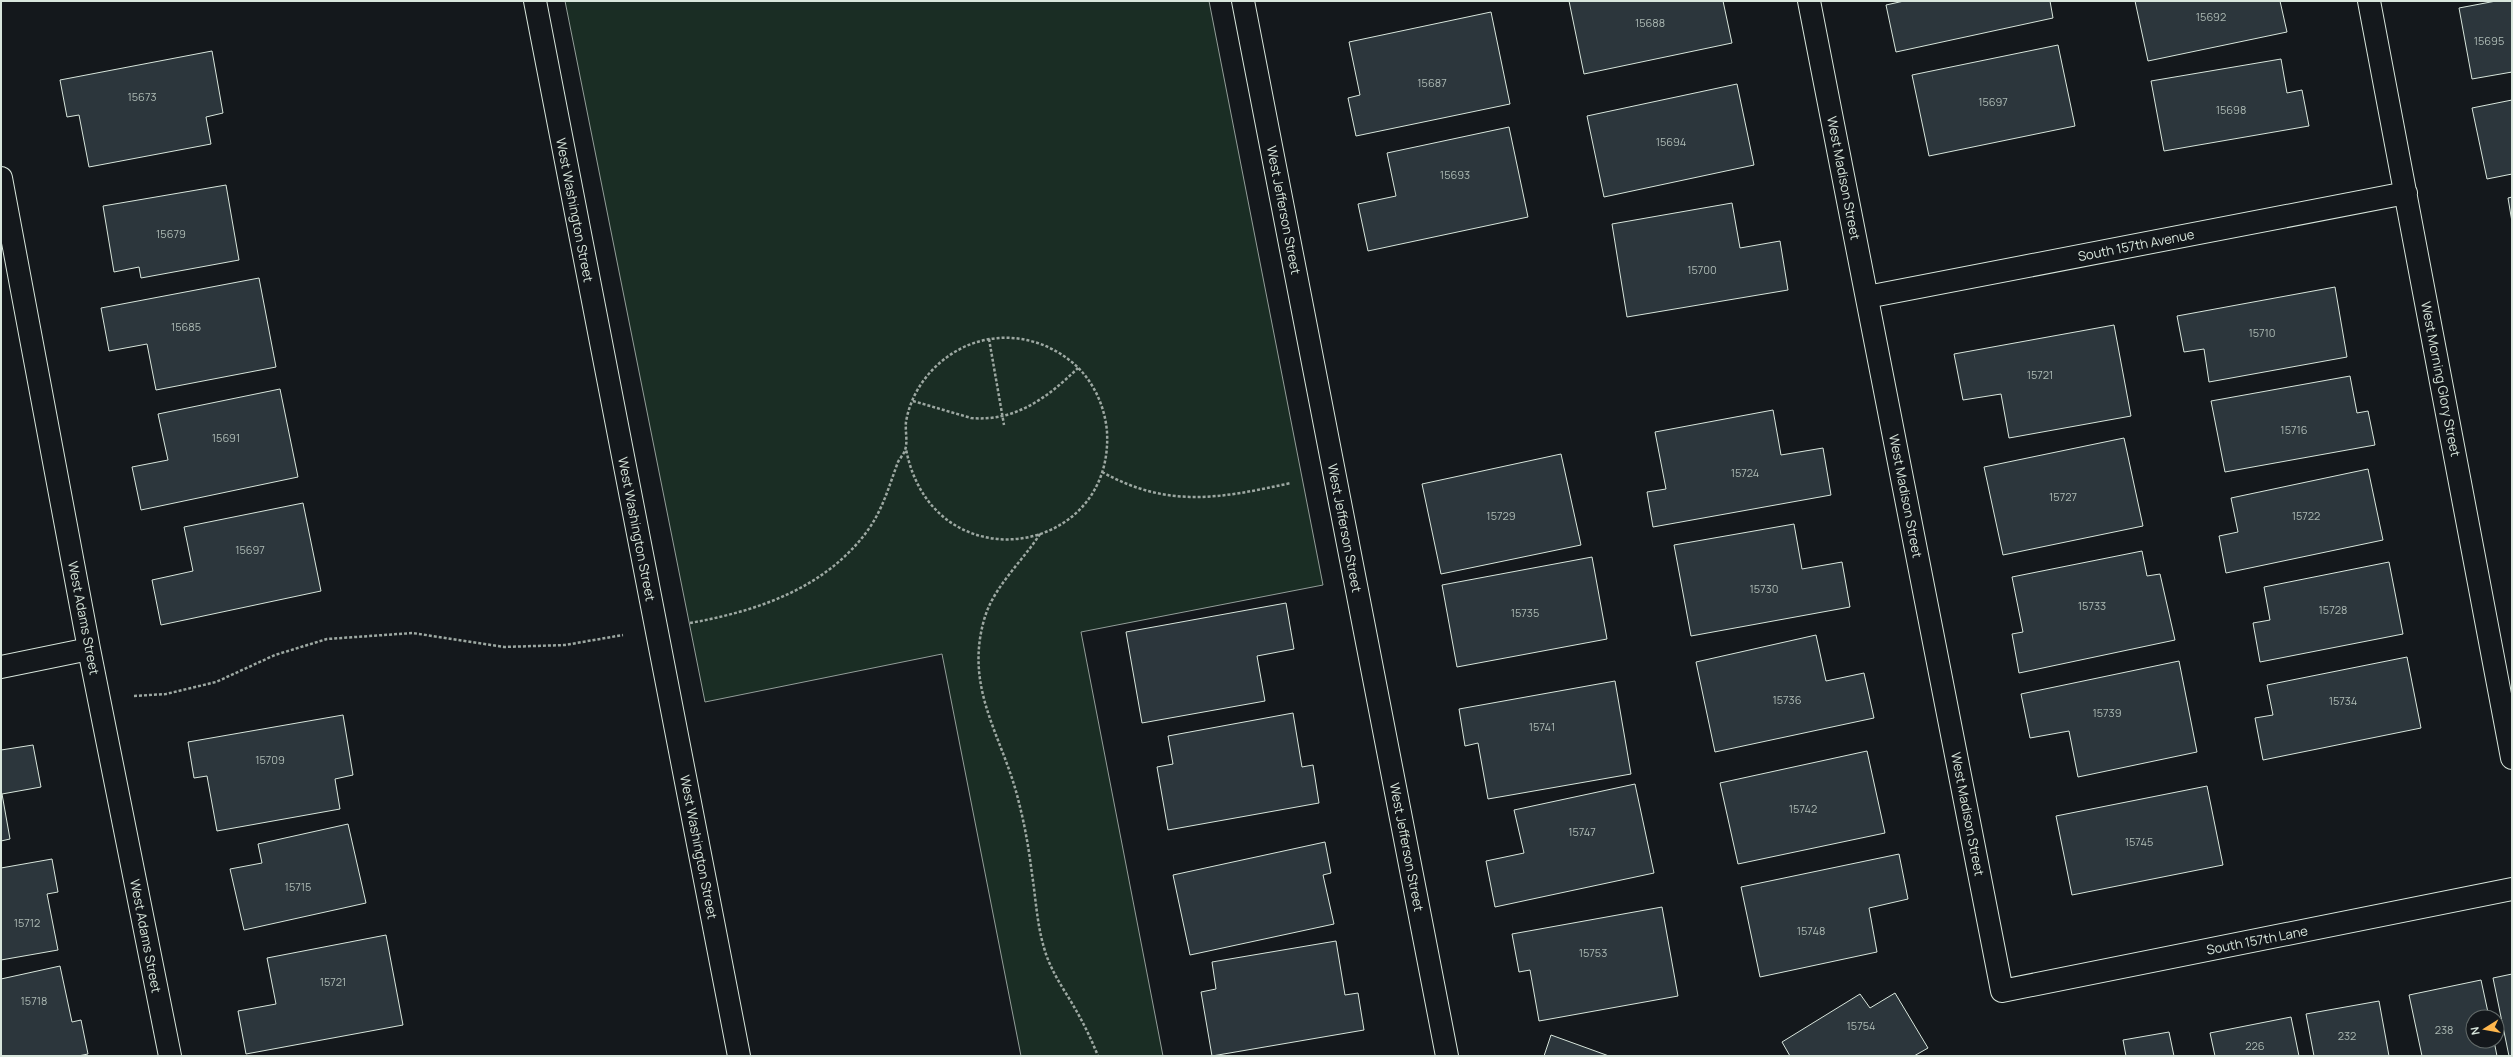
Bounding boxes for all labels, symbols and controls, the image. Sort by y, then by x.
house number: 15692 [2196,9,2226,24]
house number: 15688 [1635,15,1665,30]
house number: 15695 [2474,33,2504,48]
house number: 15687 [1417,75,1447,90]
house number: 15673 [127,89,157,104]
house number: 15697 [1978,94,2008,109]
house number: 15698 [2216,102,2246,117]
street label: West Madison Street [1823,115,1865,241]
house number: 15694 [1656,134,1686,149]
street label: West Washington Street [552,136,598,284]
street label: West Jefferson Street [1263,144,1305,276]
house number: 15693 [1440,167,1470,182]
street label: South 157th Avenue [2076,225,2196,265]
house number: 15679 [156,226,186,241]
house number: 15700 [1687,262,1717,277]
street label: West Morning Glory Street [2417,300,2465,458]
house number: 15685 [171,319,201,334]
house number: 15710 [2248,325,2276,340]
house number: 15721 [2027,367,2053,382]
house number: 15716 [2280,422,2308,437]
house number: 15691 [212,430,240,445]
street label: West Madison Street [1885,433,1927,559]
street label: West Washington Street [614,455,660,603]
street label: West Jefferson Street [1324,462,1366,594]
house number: 15724 [1731,465,1759,480]
house number: 15727 [2049,489,2077,504]
house number: 15729 [1486,508,1516,523]
house number: 15722 [2292,508,2320,523]
house number: 15697 [235,542,265,557]
street label: West Adams Street [64,560,104,676]
house number: 15730 [1750,581,1778,596]
house number: 15733 [2078,598,2106,613]
house number: 15728 [2319,602,2347,617]
house number: 15735 [1511,605,1539,620]
house number: 15736 [1772,692,1802,707]
house number: 15734 [2329,693,2357,708]
house number: 15739 [2092,705,2122,720]
house number: 15741 [1529,719,1555,734]
street label: West Madison Street [1947,751,1989,877]
house number: 15709 [255,752,285,767]
street label: West Washington Street [676,773,722,921]
street label: West Jefferson Street [1386,781,1428,913]
house number: 15742 [1789,801,1817,816]
house number: 15747 [1568,824,1596,839]
house number: 15745 [2125,834,2153,849]
street label: West Adams Street [126,878,166,994]
house number: 15715 [285,879,311,894]
house number: 15712 [14,915,40,930]
street label: South 157th Lane [2205,921,2310,959]
house number: 15748 [1797,923,1825,938]
house number: 15753 [1579,945,1607,960]
house number: 15721 [320,974,346,989]
house number: 15718 [21,993,47,1008]
north arrow [2465,1009,2505,1049]
house number: 15754 [1846,1018,1876,1033]
house number: 238 [2435,1022,2453,1037]
text: N [2467,1026,2483,1036]
house number: 232 [2338,1028,2356,1043]
house number: 226 [2245,1038,2265,1053]

